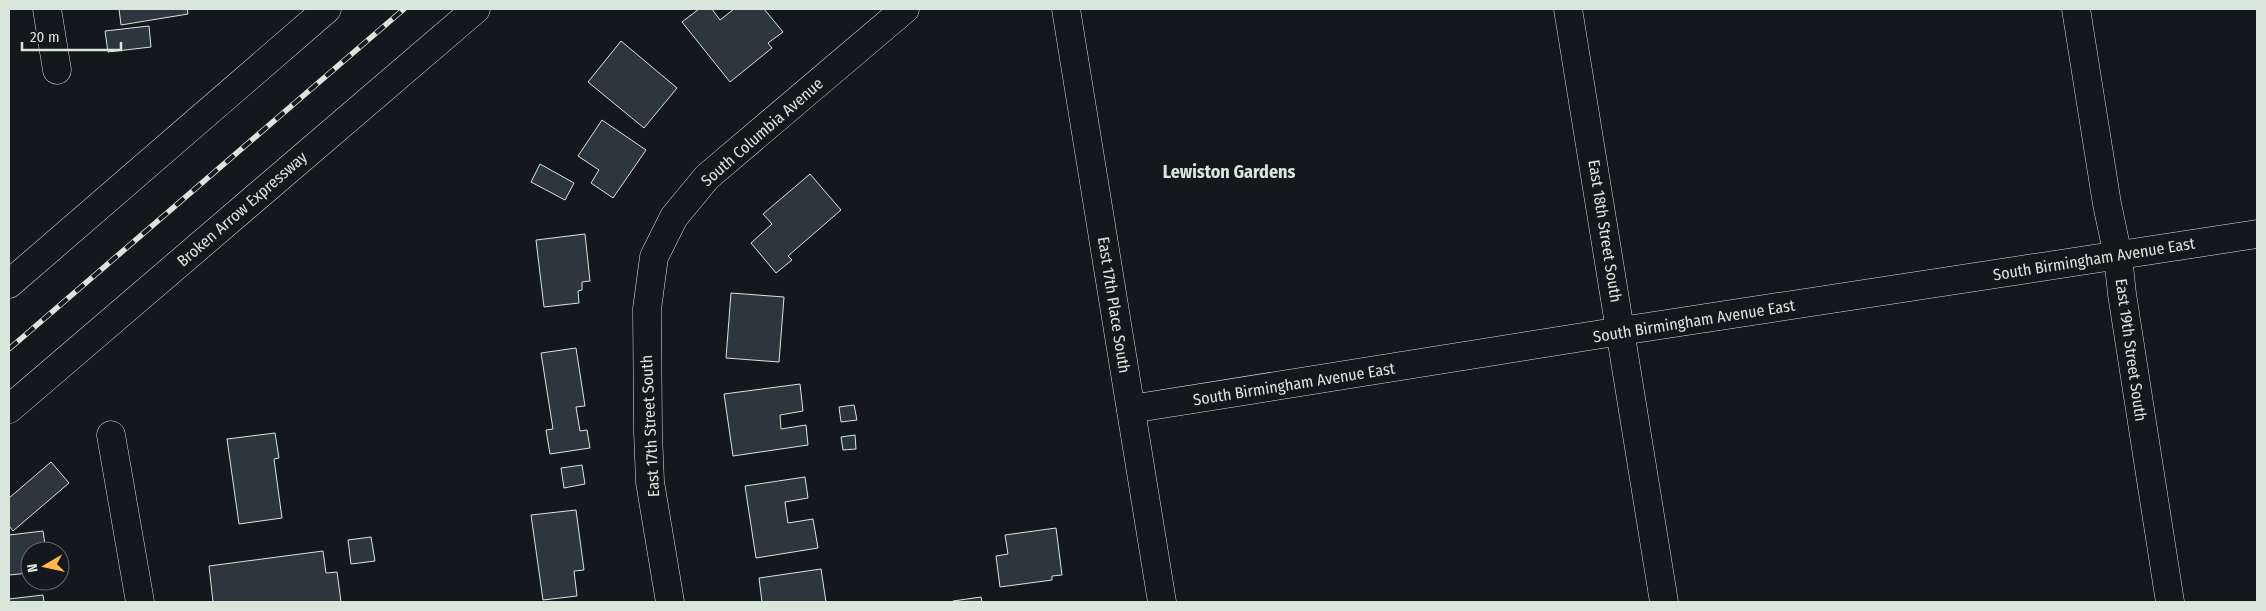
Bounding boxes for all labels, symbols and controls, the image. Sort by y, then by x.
scale bar [22,20,121,52]
text: 20 m [30,28,60,46]
street label: South Columbia Avenue [697,74,827,190]
street label: Broken Arrow Expressway [173,147,312,271]
street label: East 18th Street South [1584,158,1626,304]
district label: Lewiston Gardens [1163,161,1295,183]
street label: South Birmingham Avenue East [1992,234,2197,284]
street label: East 17th Place South [1094,235,1134,375]
street label: East 19th Street South [2112,277,2150,423]
street label: South Birmingham Avenue East [1592,296,1797,346]
street label: East 17th Street South [637,354,663,498]
street label: South Birmingham Avenue East [1192,359,1397,409]
north arrow [20,541,70,591]
text: N [24,562,42,573]

